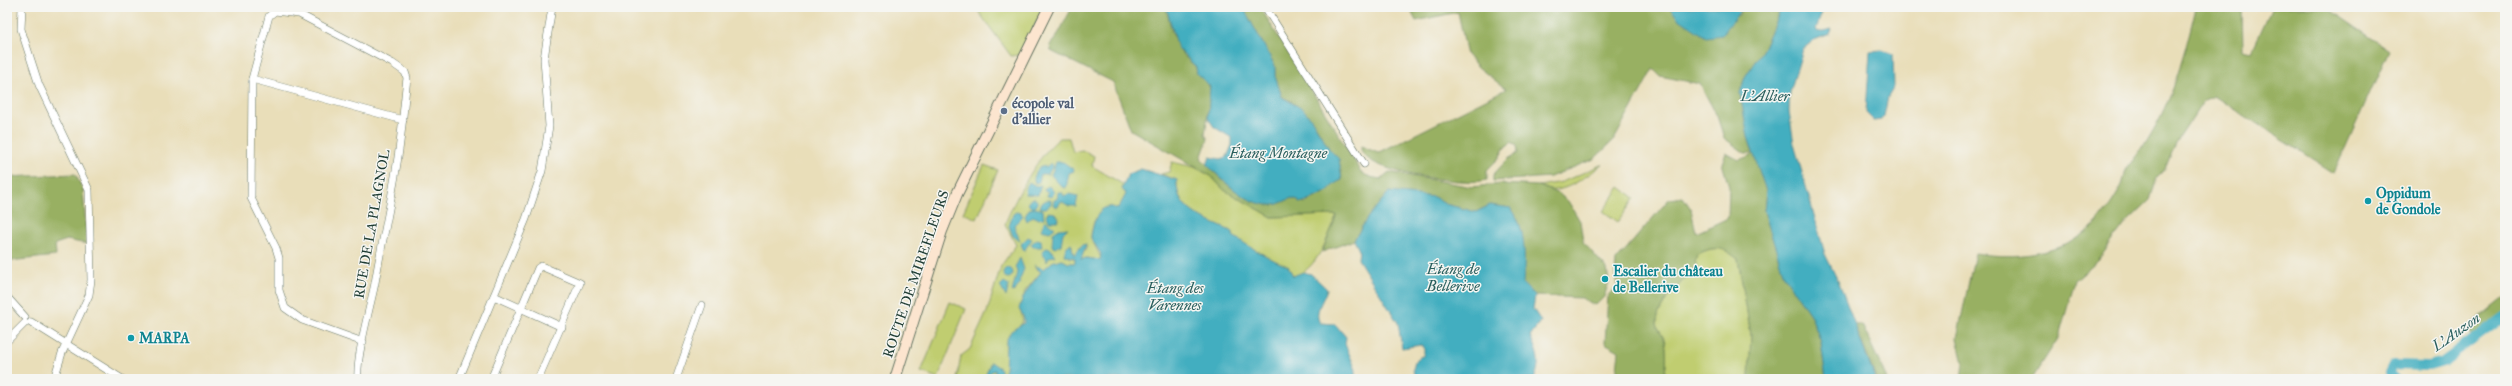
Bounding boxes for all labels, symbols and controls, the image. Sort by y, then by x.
water label: L'Allier [1740,87,1790,105]
place label: écopole val d'allier [1012,95,1075,128]
marker: écopole val d'allier [999,106,1009,116]
water label: Étang Montagne [1228,143,1328,162]
street label: RUE DE LA PLAGNOL [350,147,394,300]
place label: Oppidum de Gondole [2376,185,2441,218]
street label: ROUTE DE MIREFLEURS [879,188,953,360]
marker: Oppidum de Gondole [2363,196,2373,206]
water label: Étang de Bellerive [1425,259,1480,295]
place label: Escalier du château de Bellerive [1613,263,1723,296]
marker: Escalier du château de Bellerive [1600,274,1610,284]
water label: Étang des Varennes [1145,278,1204,314]
water label: L'Auzon [2428,309,2484,356]
place label: MARPA [139,330,190,347]
marker: MARPA [126,333,136,343]

